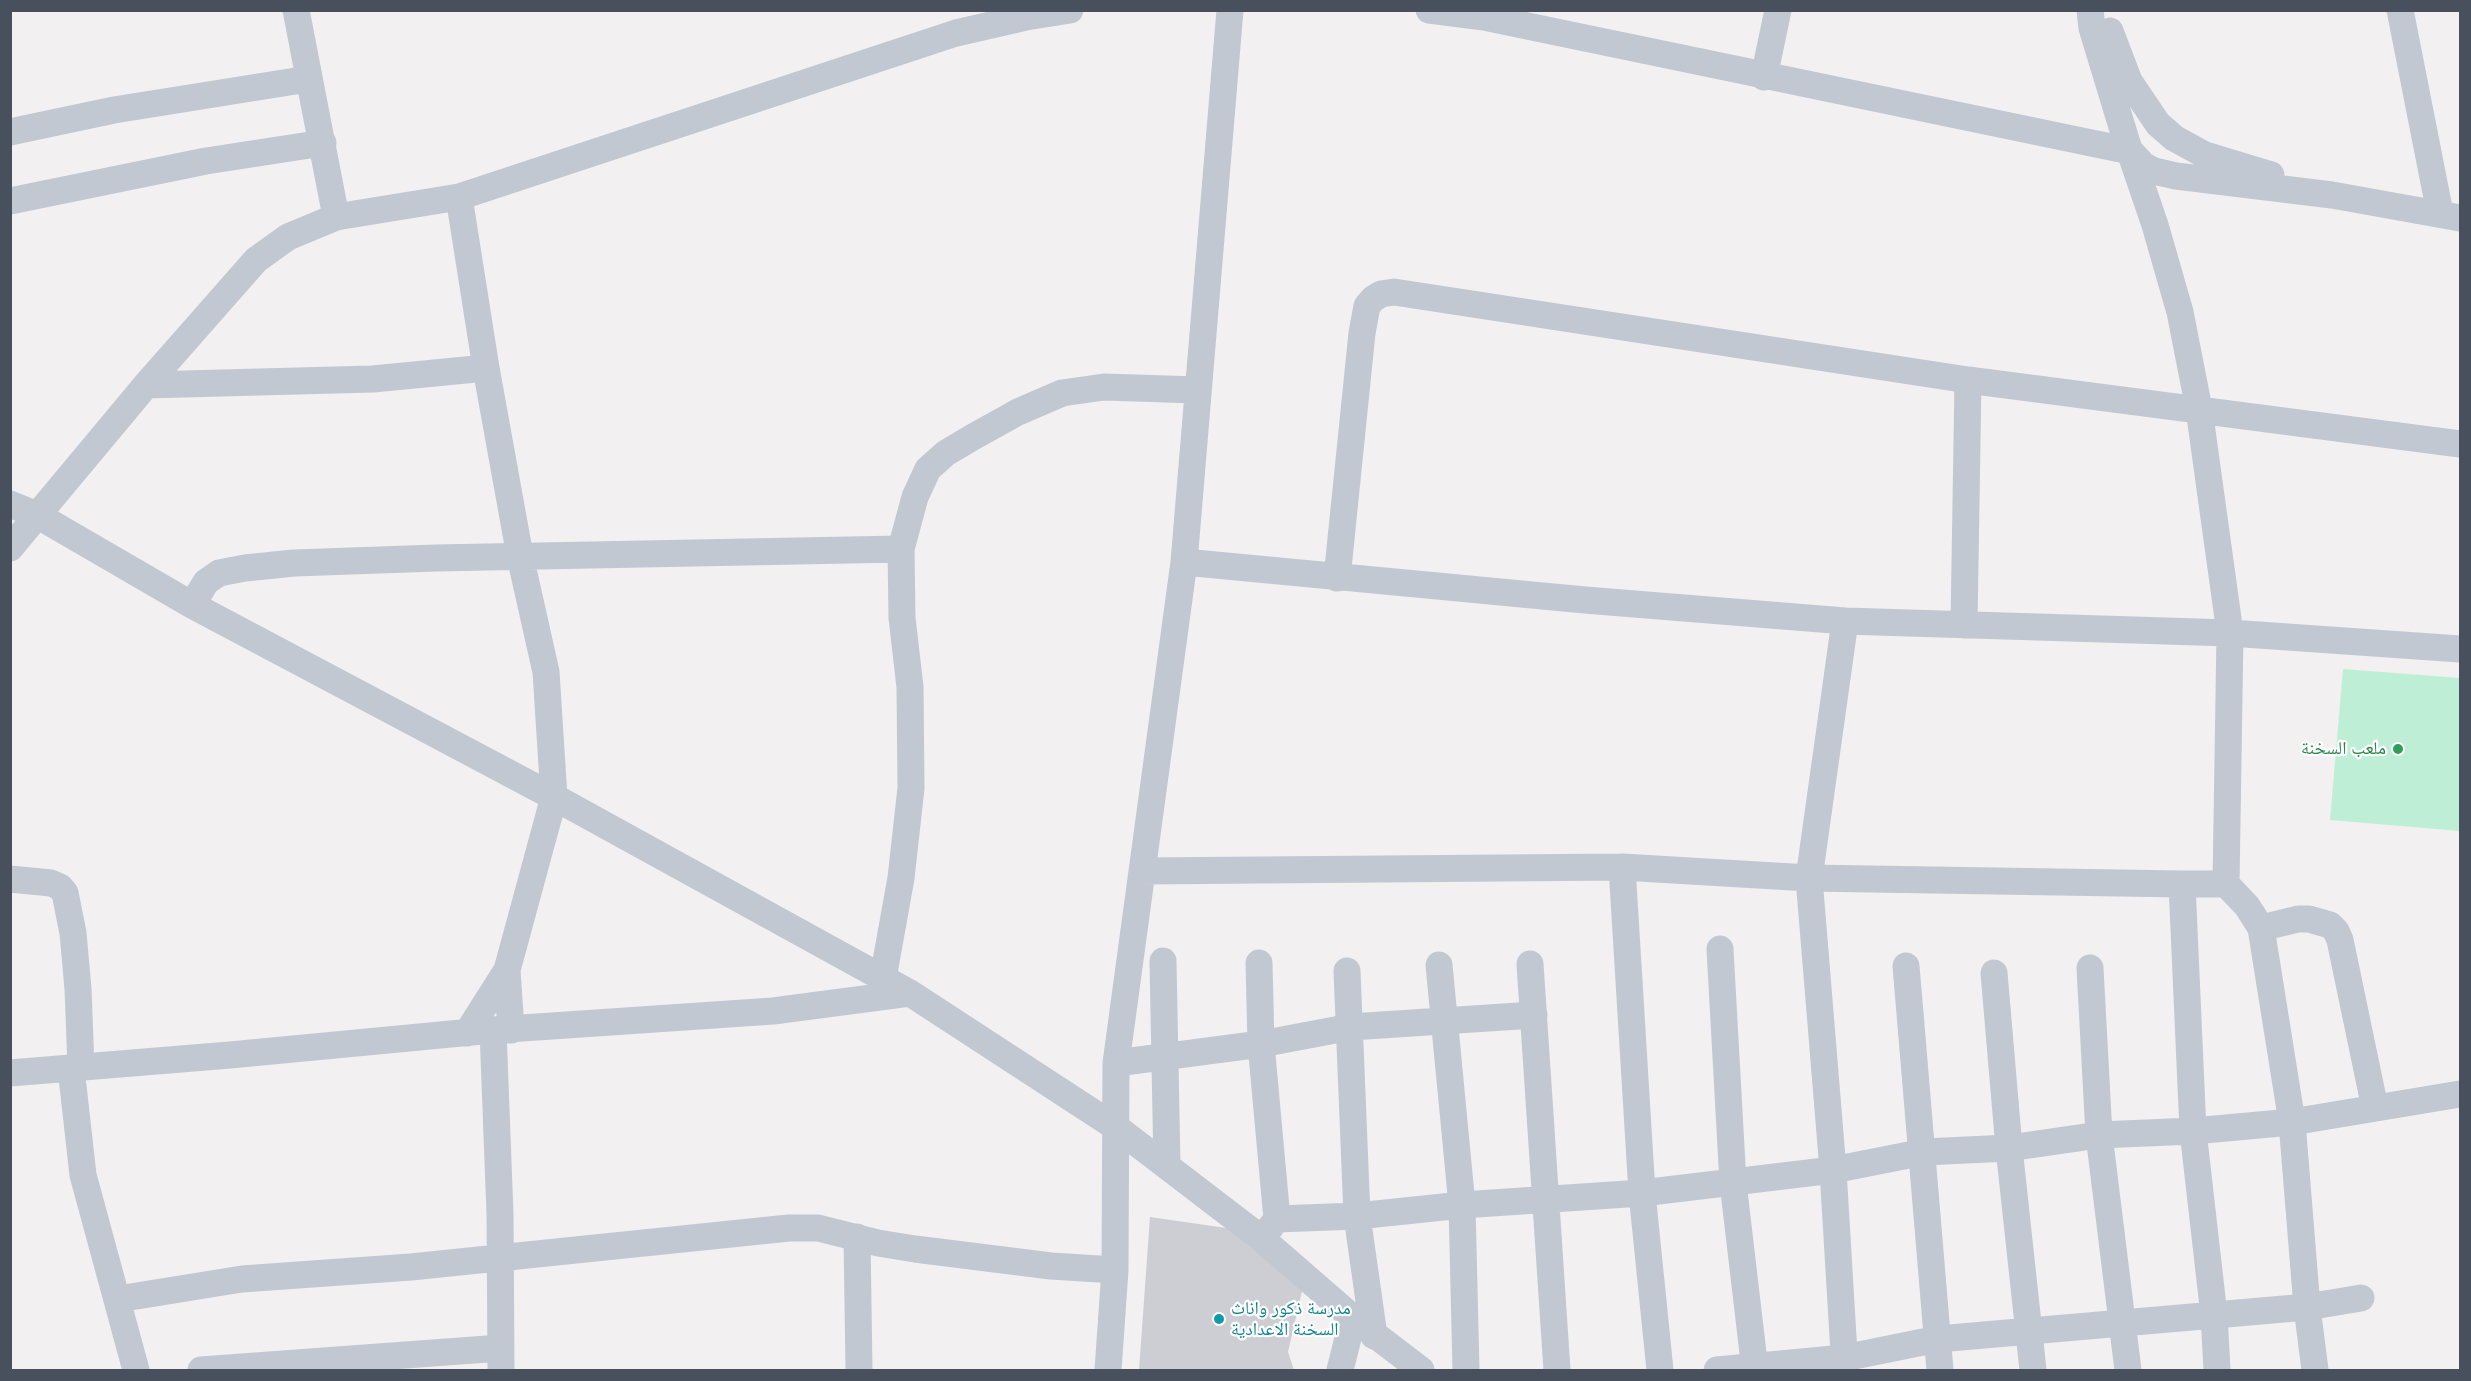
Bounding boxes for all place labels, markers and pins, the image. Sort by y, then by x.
place label: ملعب السخنة [2301,738,2386,760]
marker: ملعب السخنة [2391,742,2405,756]
place label: مدرسة ذكور واناث السخنة الاعدادية [1231,1298,1351,1340]
marker: مدرسة ذكور واناث السخنة الاعدادية [1212,1312,1226,1326]

